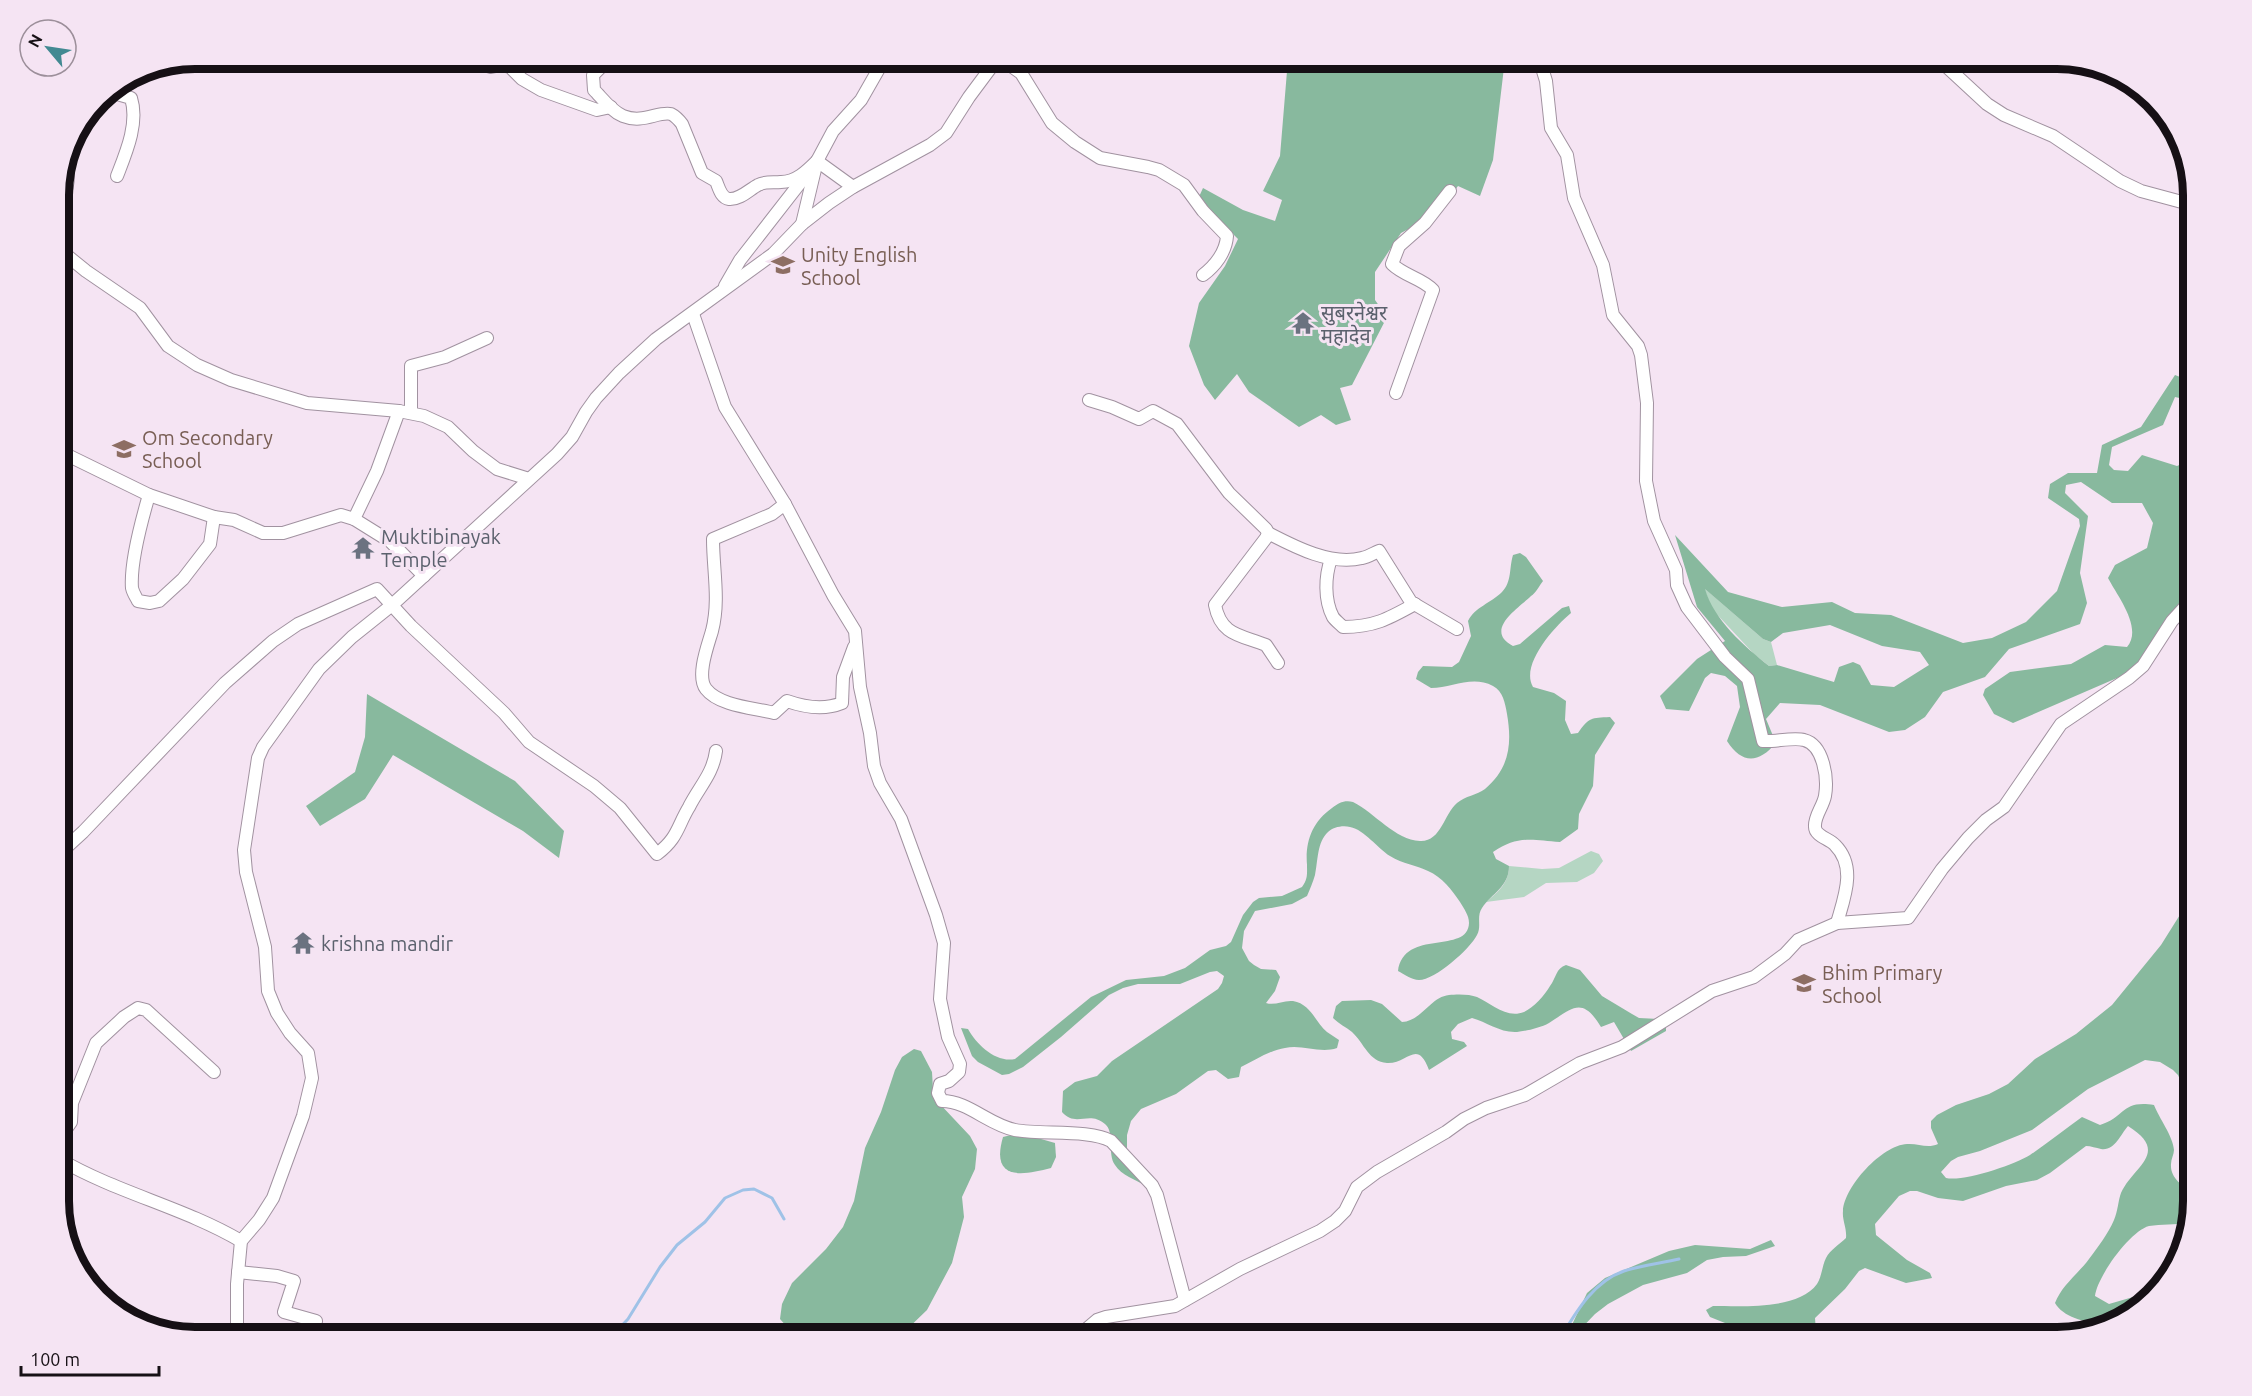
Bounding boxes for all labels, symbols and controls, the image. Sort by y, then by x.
north arrow [18,18,78,78]
text: N [24,31,46,50]
place label: Unity English School [801,243,917,289]
school or university icon: Unity English School [770,252,796,278]
place label: सुबरनेश्वर महादेव [1321,301,1388,347]
temple icon: सुबरनेश्वर महादेव [1290,310,1316,336]
place label: Om Secondary School [142,426,273,472]
school or university icon: Om Secondary School [111,436,137,462]
place label: Muktibinayak Temple [381,525,501,571]
temple icon: Muktibinayak Temple [350,535,376,561]
temple icon: krishna mandir [290,930,316,956]
place label: krishna mandir [321,932,453,955]
place label: Bhim Primary School [1822,961,1943,1007]
school or university icon: Bhim Primary School [1791,970,1817,996]
scale bar [21,1339,159,1377]
text: 100 m [30,1349,80,1369]

